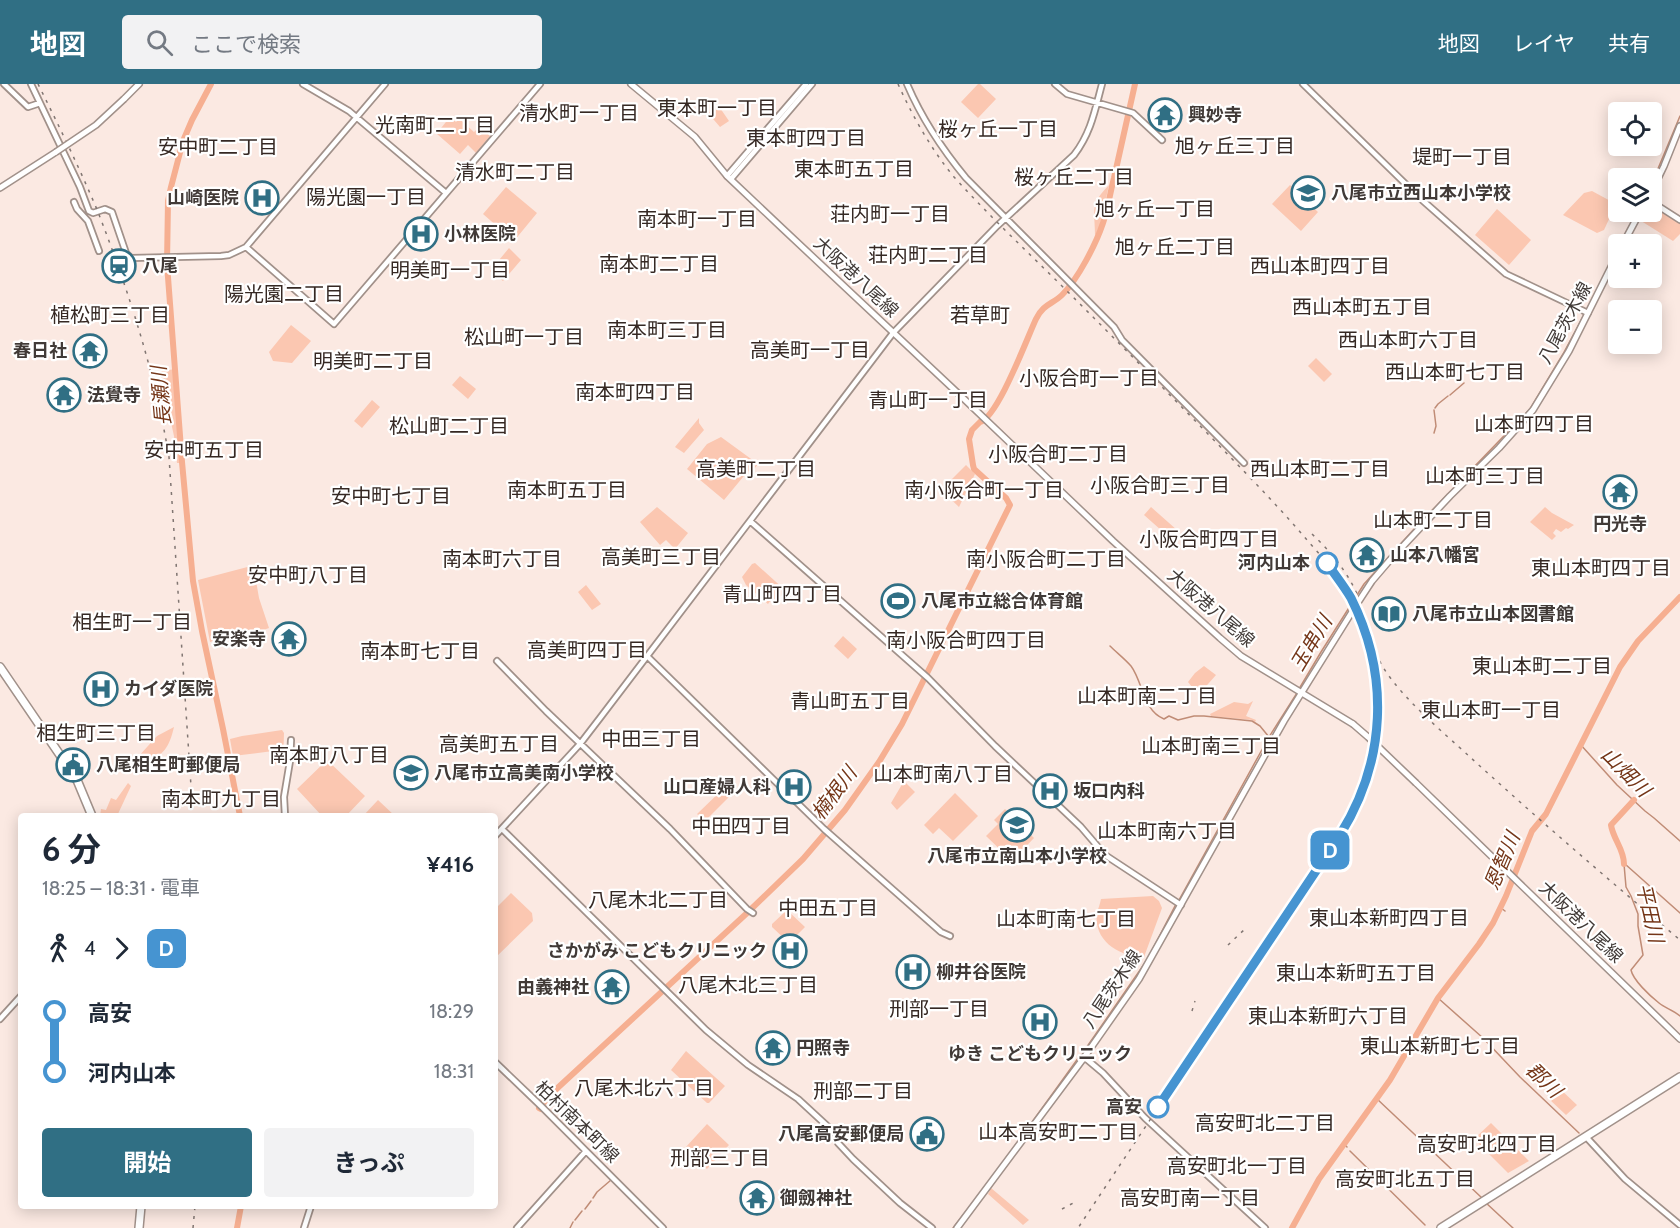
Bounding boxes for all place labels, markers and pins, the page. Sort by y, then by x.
temple icon: 興妙寺 [1147,97,1183,133]
place label: 興妙寺 [1188,104,1242,126]
school or university icon: 八尾市立西山本小学校 [1290,175,1326,211]
hospital icon: 山崎医院 [244,180,280,216]
place label: 八尾市立西山本小学校 [1331,182,1511,204]
place label: 山崎医院 [167,187,239,209]
hospital icon: 小林医院 [403,216,439,252]
place label: 小林医院 [444,223,516,245]
station icon: 八尾 [101,248,137,284]
place label: 八尾 [142,255,178,277]
temple icon: 春日社 [72,333,108,369]
place label: 春日社 [13,340,67,362]
temple icon: 法覺寺 [46,377,82,413]
place label: 法覺寺 [87,384,141,406]
temple icon: 円光寺 [1602,474,1638,510]
place label: 円光寺 [1593,513,1647,535]
temple icon: 山本八幡宮 [1349,537,1385,573]
place label: 山本八幡宮 [1390,544,1480,566]
place label: 河内山本 [1238,552,1310,574]
marker: 河内山本 [1316,552,1338,574]
sports icon: 八尾市立総合体育館 [880,583,916,619]
place label: 八尾市立総合体育館 [921,590,1083,612]
library icon: 八尾市立山本図書館 [1371,596,1407,632]
place label: 八尾市立山本図書館 [1412,603,1574,625]
temple icon: 安楽寺 [271,621,307,657]
place label: 安楽寺 [212,628,266,650]
hospital icon: カイダ医院 [83,671,119,707]
place label: カイダ医院 [124,678,213,700]
public building icon: 八尾相生町郵便局 [55,747,91,783]
place label: 八尾相生町郵便局 [96,754,240,776]
school or university icon: 八尾市立高美南小学校 [393,755,429,791]
place label: 八尾市立高美南小学校 [434,762,614,784]
hospital icon: 山口産婦人科 [776,769,812,805]
hospital icon: 坂口内科 [1032,773,1068,809]
place label: 山口産婦人科 [663,776,771,798]
place label: 坂口内科 [1073,780,1145,802]
school or university icon: 八尾市立南山本小学校 [999,807,1035,843]
place label: 八尾市立南山本小学校 [927,845,1107,867]
hospital icon: さかがみ こどもクリニック [772,933,808,969]
place label: さかがみ こどもクリニック [547,940,767,962]
hospital icon: 柳井谷医院 [895,954,931,990]
place label: 柳井谷医院 [936,961,1026,983]
temple icon: 由義神社 [594,969,630,1005]
place label: 由義神社 [517,976,589,998]
hospital icon: ゆき こどもクリニック [1022,1004,1058,1040]
temple icon: 円照寺 [755,1030,791,1066]
place label: 円照寺 [796,1037,850,1059]
place label: ゆき こどもクリニック [948,1043,1132,1065]
place label: 高安 [1106,1096,1142,1118]
marker: 高安 [1147,1096,1169,1118]
public building icon: 八尾高安郵便局 [909,1116,945,1152]
place label: 八尾高安郵便局 [778,1123,904,1145]
temple icon: 御劔神社 [739,1180,775,1216]
place label: 御劔神社 [779,1187,852,1209]

